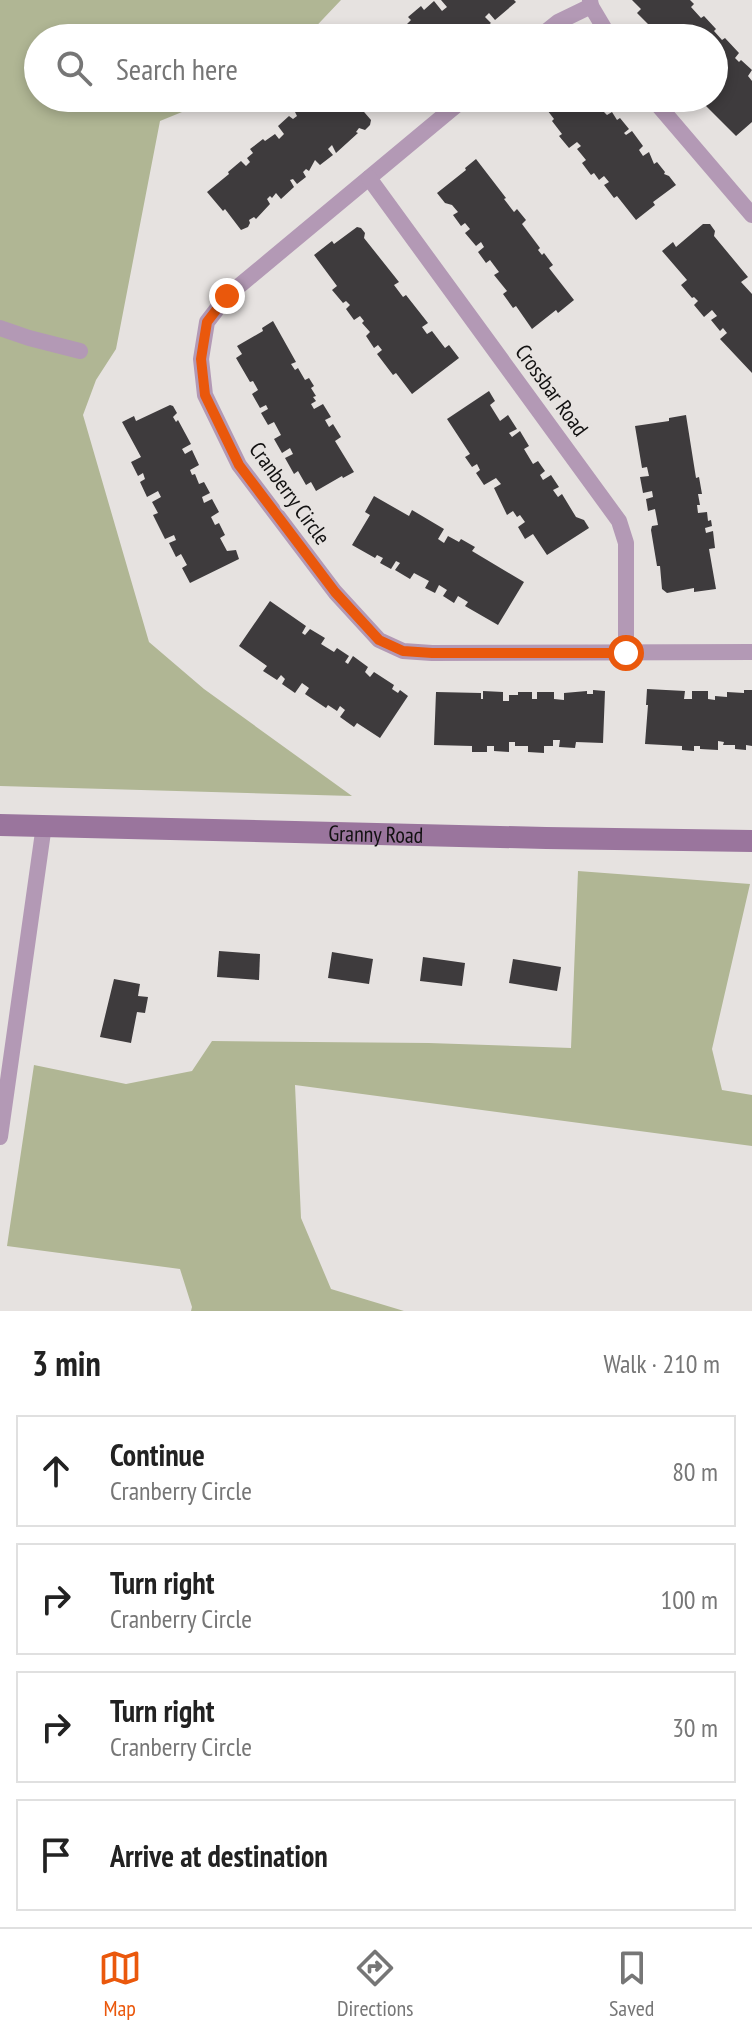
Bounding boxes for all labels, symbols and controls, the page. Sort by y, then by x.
search box [24,24,728,112]
icon: search [52,46,96,90]
text: Search here [116,49,238,88]
route end [209,278,245,314]
street label: Crossbar Road [509,339,595,441]
street label: Cranberry Circle [243,436,337,550]
route start [608,635,644,671]
street label: Granny Road [328,819,424,849]
text: 3 min [32,1341,101,1385]
text: Walk · 210 m [603,1347,720,1380]
text: Continue [110,1435,205,1474]
icon: ahead [34,1449,78,1493]
text: 80 m [672,1455,718,1488]
text: Cranberry Circle [110,1474,252,1507]
text: Turn right [110,1563,214,1602]
icon: right [34,1577,78,1621]
text: 100 m [660,1583,718,1616]
text: Cranberry Circle [110,1602,252,1635]
text: Turn right [110,1691,214,1730]
icon: right [34,1705,78,1749]
text: 30 m [672,1711,718,1744]
text: Cranberry Circle [110,1730,252,1763]
icon: arrive [34,1833,78,1877]
text: Arrive at destination [110,1836,328,1875]
tab: Map [98,1946,142,2022]
tab: Directions [337,1946,414,2022]
tab: Saved [609,1946,654,2022]

